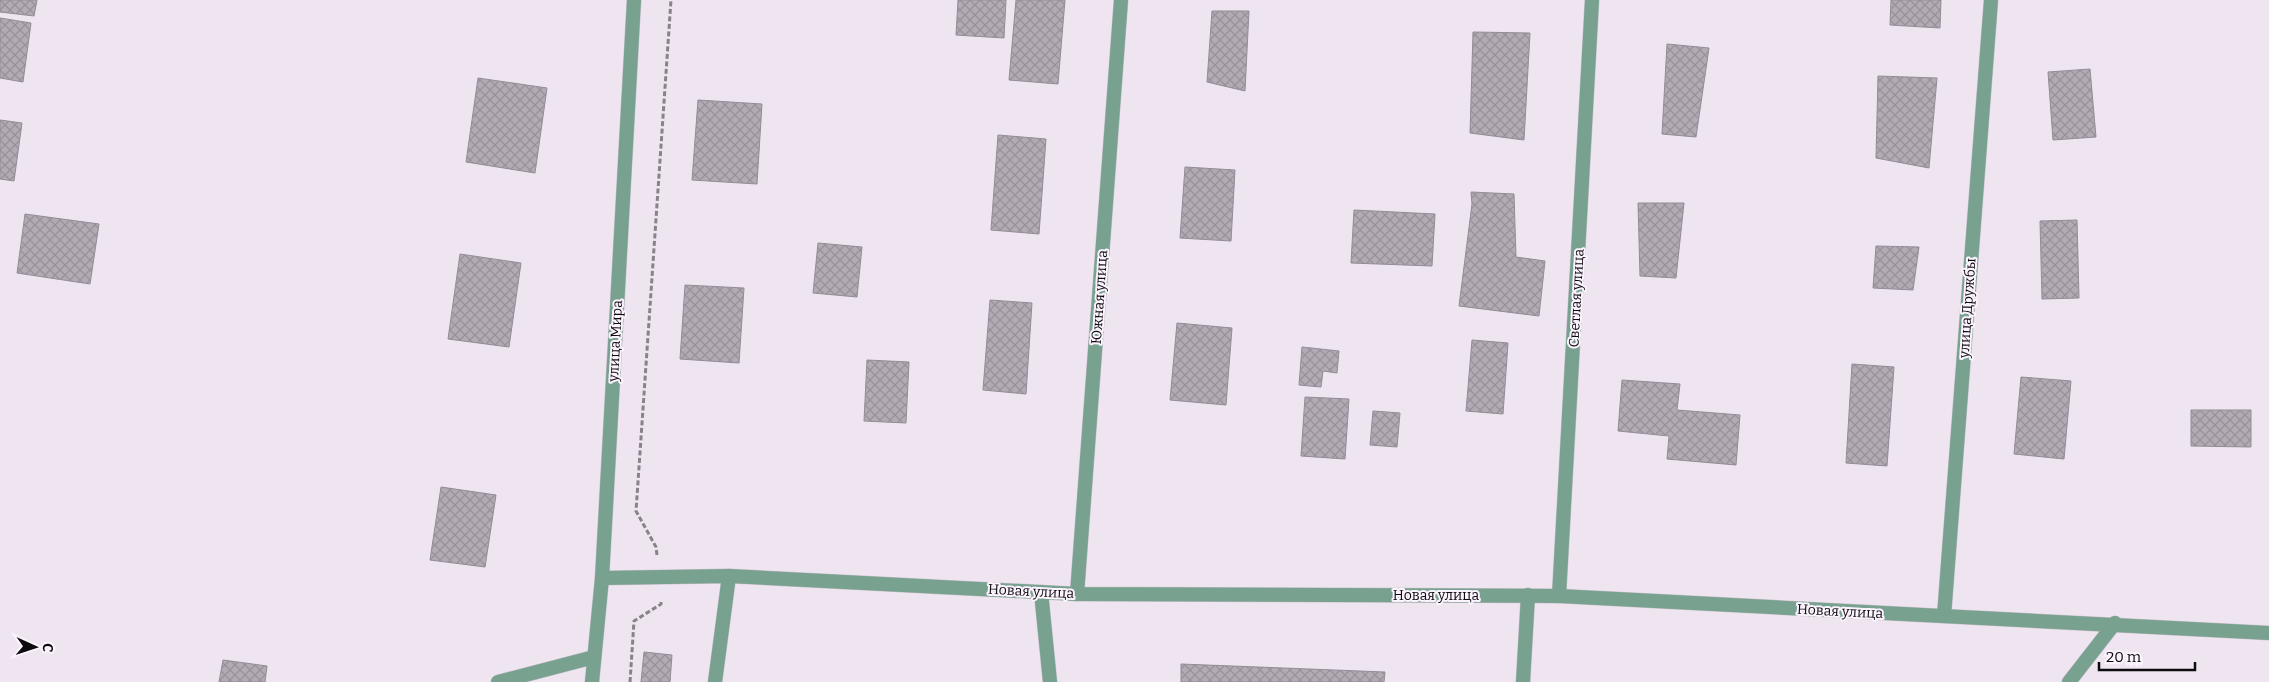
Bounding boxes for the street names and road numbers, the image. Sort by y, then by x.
street label: Светлая улица [1565,248,1588,348]
street label: Южная улица [1088,249,1111,345]
street label: улица Дружбы [1955,257,1979,360]
street label: улица Мира [605,299,626,383]
street label: Новая улица [987,581,1075,602]
street label: Новая улица [1393,587,1480,604]
street label: Новая улица [1796,601,1884,622]

